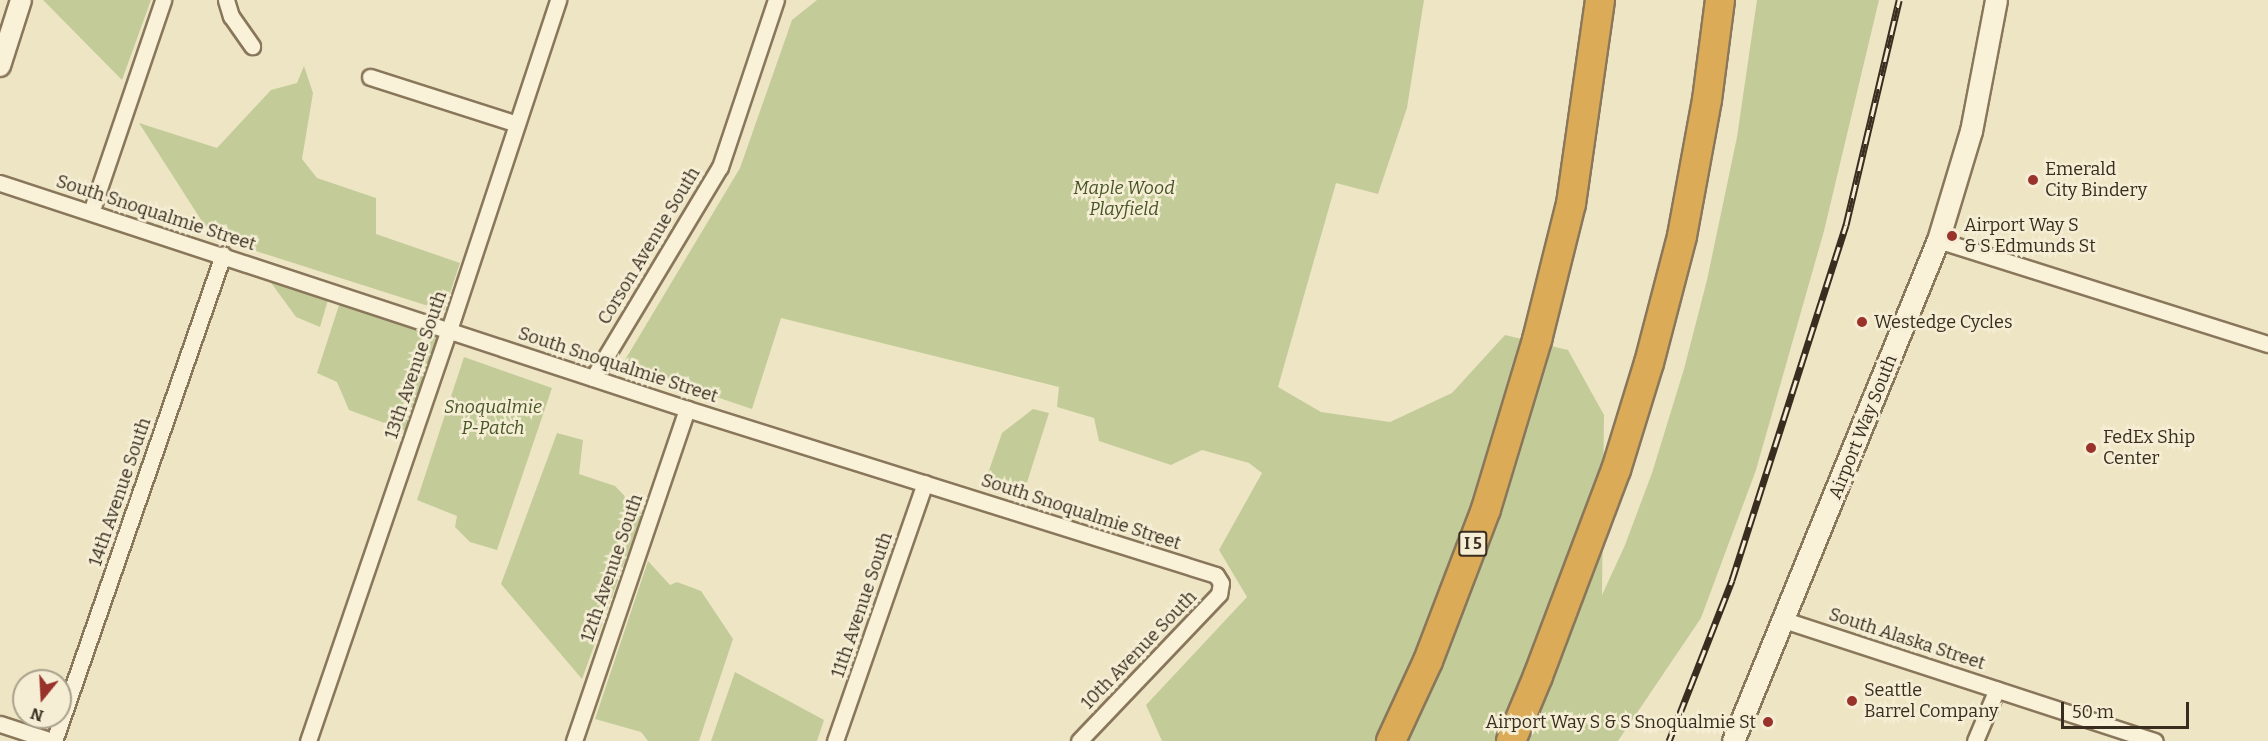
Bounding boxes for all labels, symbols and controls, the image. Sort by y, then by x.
place label: Emerald City Bindery [2045,159,2147,201]
street label: Corson Avenue South [593,163,705,329]
street label: South Snoqualmie Street [53,171,259,255]
marker: Emerald City Bindery [2026,173,2040,187]
park label: Maple Wood Playfield [1073,178,1175,220]
place label: Airport Way S & S Edmunds St [1964,215,2096,258]
marker: Airport Way S & S Edmunds St [1945,229,1959,243]
street label: 13th Avenue South [381,288,451,442]
place label: Westedge Cycles [1874,311,2013,333]
marker: Westedge Cycles [1855,315,1869,329]
street label: South Snoqualmie Street [515,323,721,407]
street label: Airport Way South [1824,352,1902,502]
park label: Snoqualmie P-Patch [444,397,542,440]
street label: 14th Avenue South [84,415,156,569]
place label: FedEx Ship Center [2103,427,2195,470]
marker: FedEx Ship Center [2084,441,2098,455]
street label: South Snoqualmie Street [978,470,1184,554]
street label: 12th Avenue South [577,491,647,645]
street label: 11th Avenue South [827,530,897,680]
road number: I 5 [1458,531,1488,557]
street label: 10th Avenue South [1077,586,1201,714]
street label: South Alaska Street [1826,604,1988,674]
north arrow [12,669,72,729]
place label: Seattle Barrel Company [1864,680,1999,722]
scale bar [2064,690,2192,728]
marker: Seattle Barrel Company [1845,694,1859,708]
text: 50 m [2072,701,2114,723]
text: N [28,704,46,726]
place label: Airport Way S & S Snoqualmie St [1486,711,1756,733]
marker: Airport Way S & S Snoqualmie St [1761,715,1775,729]

